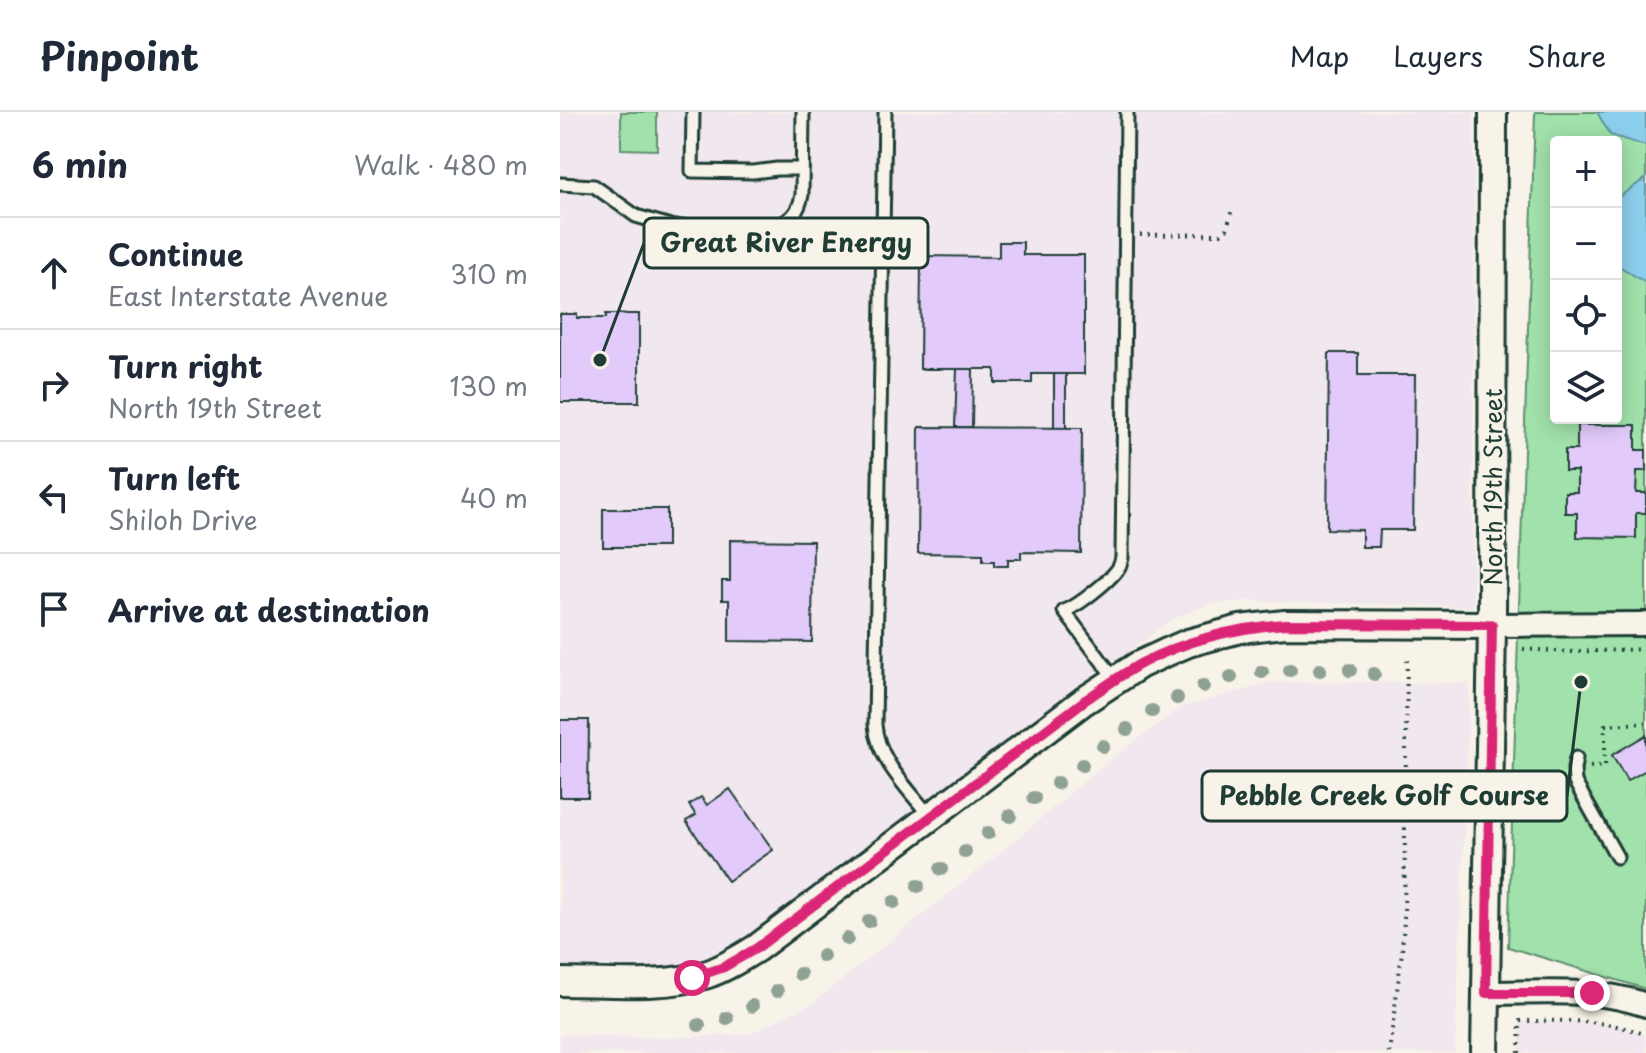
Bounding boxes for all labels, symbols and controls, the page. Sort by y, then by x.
text: Pinpoint [40,27,199,84]
text: Map [1289,34,1349,77]
text: Layers [1393,34,1483,77]
text: Share [1527,34,1606,77]
map controls [1550,136,1622,424]
button: + [1550,136,1622,208]
text: 6 min [32,138,128,190]
text: Walk · 480 m [354,145,528,184]
button: − [1550,208,1622,280]
callout: Great River Energy [644,218,928,268]
text: Great River Energy [660,222,912,261]
text: Continue [108,231,243,276]
icon: ahead [32,251,76,295]
text: 310 m [450,254,528,293]
text: East Interstate Avenue [108,276,388,315]
button: locate [1550,280,1622,352]
text: Turn right [108,343,263,388]
button: layers [1550,352,1622,424]
icon: right [32,363,76,407]
text: 130 m [449,366,528,405]
text: North 19th Street [108,388,322,427]
street label: North 19th Street [1474,388,1510,586]
text: Turn left [108,455,240,500]
icon: left [32,475,76,519]
text: 40 m [460,478,528,517]
text: Shiloh Drive [108,500,257,539]
icon: arrive [32,587,76,631]
text: Arrive at destination [108,587,430,632]
callout: Pebble Creek Golf Course [1202,771,1567,821]
text: Pebble Creek Golf Course [1219,775,1549,814]
route start [674,960,710,996]
route end [1574,975,1610,1011]

